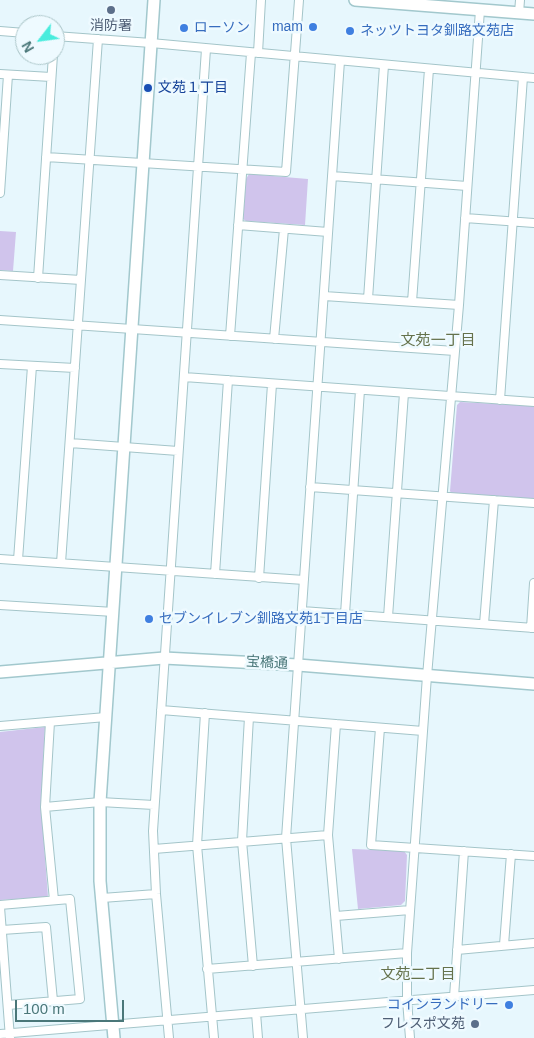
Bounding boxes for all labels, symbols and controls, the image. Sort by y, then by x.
marker: 消防署 [105,4,117,16]
north arrow [15,15,65,65]
place label: 消防署 [90,18,132,34]
place label: mam [272,19,303,35]
place label: ローソン [194,20,250,36]
marker: mam [307,21,319,33]
marker: ローソン [178,22,190,34]
place label: ネッツトヨタ釧路文苑店 [360,23,514,39]
marker: ネッツトヨタ釧路文苑店 [344,25,356,37]
text: N [18,39,37,55]
place label: 文苑１丁目 [158,80,228,96]
marker: 文苑１丁目 [142,82,154,94]
district label: 文苑一丁目 [401,332,475,350]
place label: セブンイレブン釧路文苑1丁目店 [159,611,363,627]
marker: セブンイレブン釧路文苑1丁目店 [143,613,155,625]
street label: 宝橋通 [246,654,288,672]
district label: 文苑二丁目 [381,966,455,984]
scale bar [18,990,126,1022]
place label: コインランドリー [387,997,499,1013]
marker: コインランドリー [503,999,515,1011]
text: 100 m [23,1000,65,1017]
place label: フレスポ文苑 [381,1016,465,1032]
marker: フレスポ文苑 [469,1018,481,1030]

